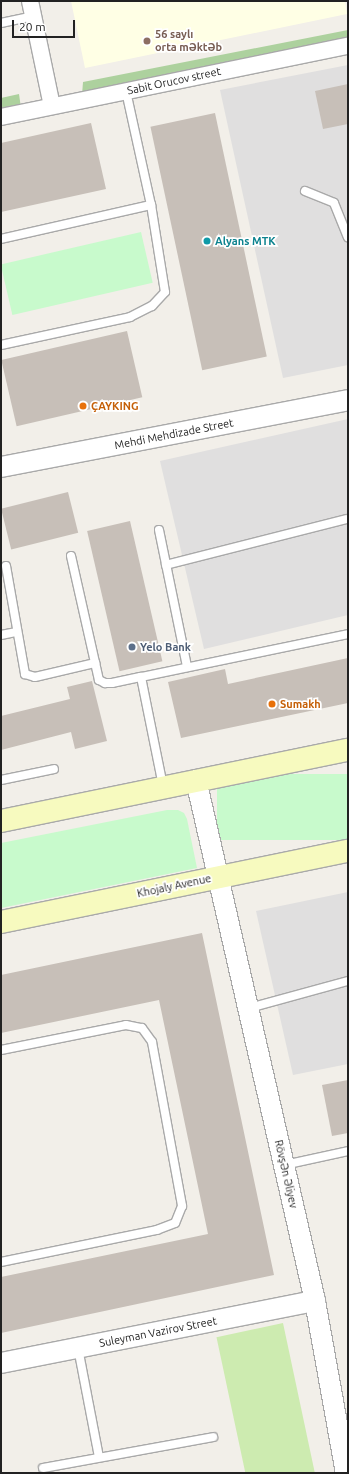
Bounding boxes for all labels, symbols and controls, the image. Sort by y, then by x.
scale bar [14,12,77,38]
text: 20 m [19,20,46,33]
place label: 56 saylı orta məktəb [155,28,222,54]
marker: 56 saylı orta məktəb [142,36,152,46]
street label: Sabit Orucov street [126,65,222,97]
place label: Alyans MTK [215,234,276,248]
marker: Alyans MTK [202,236,212,246]
place label: ÇAYKING [91,399,139,413]
marker: ÇAYKING [78,401,88,411]
street label: Mehdi Mehdizade Street [113,416,235,452]
place label: Yelo Bank [140,640,191,654]
marker: Yelo Bank [127,642,137,652]
place label: Sumakh [280,697,321,711]
marker: Sumakh [267,699,277,709]
street label: Khojaly Avenue [136,872,212,900]
street label: Rövşən Əliyev [272,1139,300,1209]
street label: Suleyman Vazirov Street [98,1314,218,1350]

